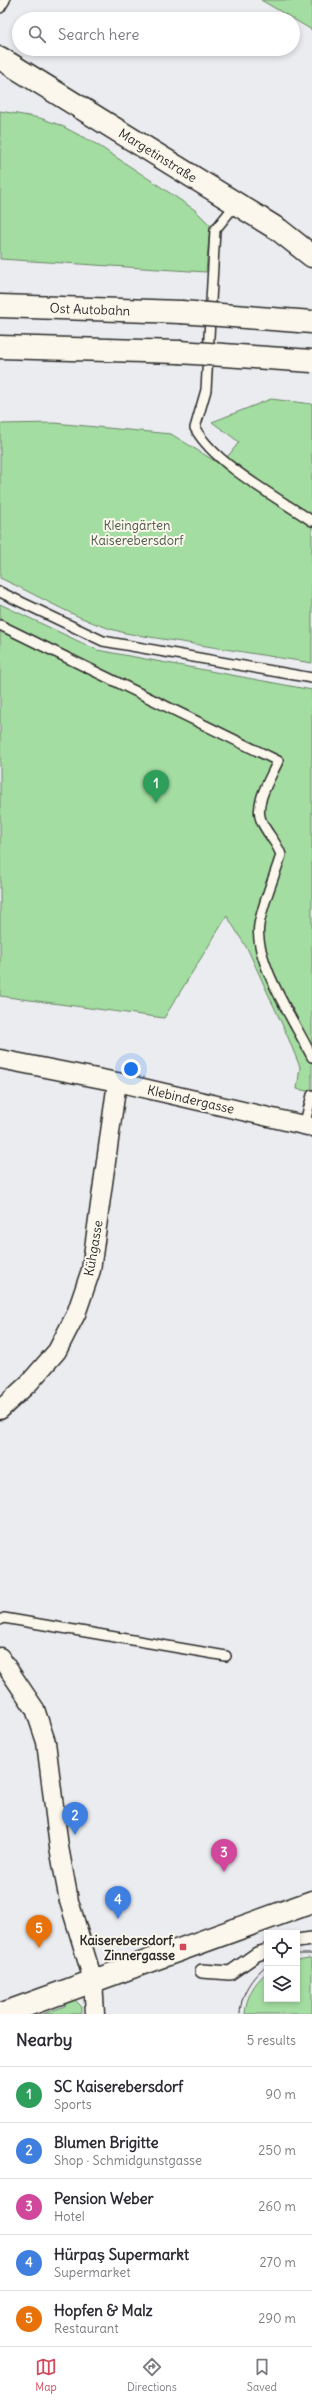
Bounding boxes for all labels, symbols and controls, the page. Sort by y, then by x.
search box [12,12,300,56]
icon: search [26,23,48,45]
text: Search here [58,25,139,44]
street label: Margetinstraße [115,125,200,186]
street label: Ost Autobahn [49,300,131,319]
park label: Kleingärten Kaiserebersdorf [90,517,184,549]
pin: 1 [143,770,169,803]
your location [121,1059,141,1079]
street label: Klebindergasse [146,1081,236,1118]
street label: Kühgasse [80,1219,107,1277]
pin: 2 [62,1802,88,1835]
pin: 3 [211,1839,237,1872]
pin: 4 [105,1886,131,1919]
pin: 5 [26,1915,52,1948]
map controls [264,1930,300,2002]
button: locate [264,1930,300,1966]
place label: Kaiserebersdorf, Zinnergasse [79,1932,175,1964]
marker: Kaiserebersdorf, Zinnergasse [178,1942,188,1952]
button: layers [264,1966,300,2002]
text: Nearby [16,2029,72,2051]
text: 5 results [247,2032,296,2049]
text: SC Kaiserebersdorf [54,2077,183,2096]
text: 1 [26,2086,32,2103]
text: 90 m [265,2086,296,2103]
text: Sports [54,2096,92,2113]
text: Blumen Brigitte [54,2133,159,2152]
text: 2 [25,2142,33,2159]
text: 250 m [258,2142,296,2159]
text: Shop · Schmidgunstgasse [54,2152,202,2169]
text: Pension Weber [54,2189,154,2208]
text: 3 [25,2198,33,2215]
text: 260 m [258,2198,296,2215]
text: Hotel [54,2208,85,2225]
text: Hürpaş Supermarkt [54,2245,189,2264]
text: 4 [25,2254,33,2271]
text: 270 m [259,2254,296,2271]
text: Supermarket [54,2264,131,2281]
text: Hopfen & Malz [54,2301,153,2320]
text: 5 [25,2310,33,2327]
text: 290 m [258,2310,296,2327]
text: Restaurant [54,2320,119,2337]
tab: Map [35,2356,57,2394]
tab: Directions [127,2356,177,2394]
tab: Saved [247,2356,277,2394]

